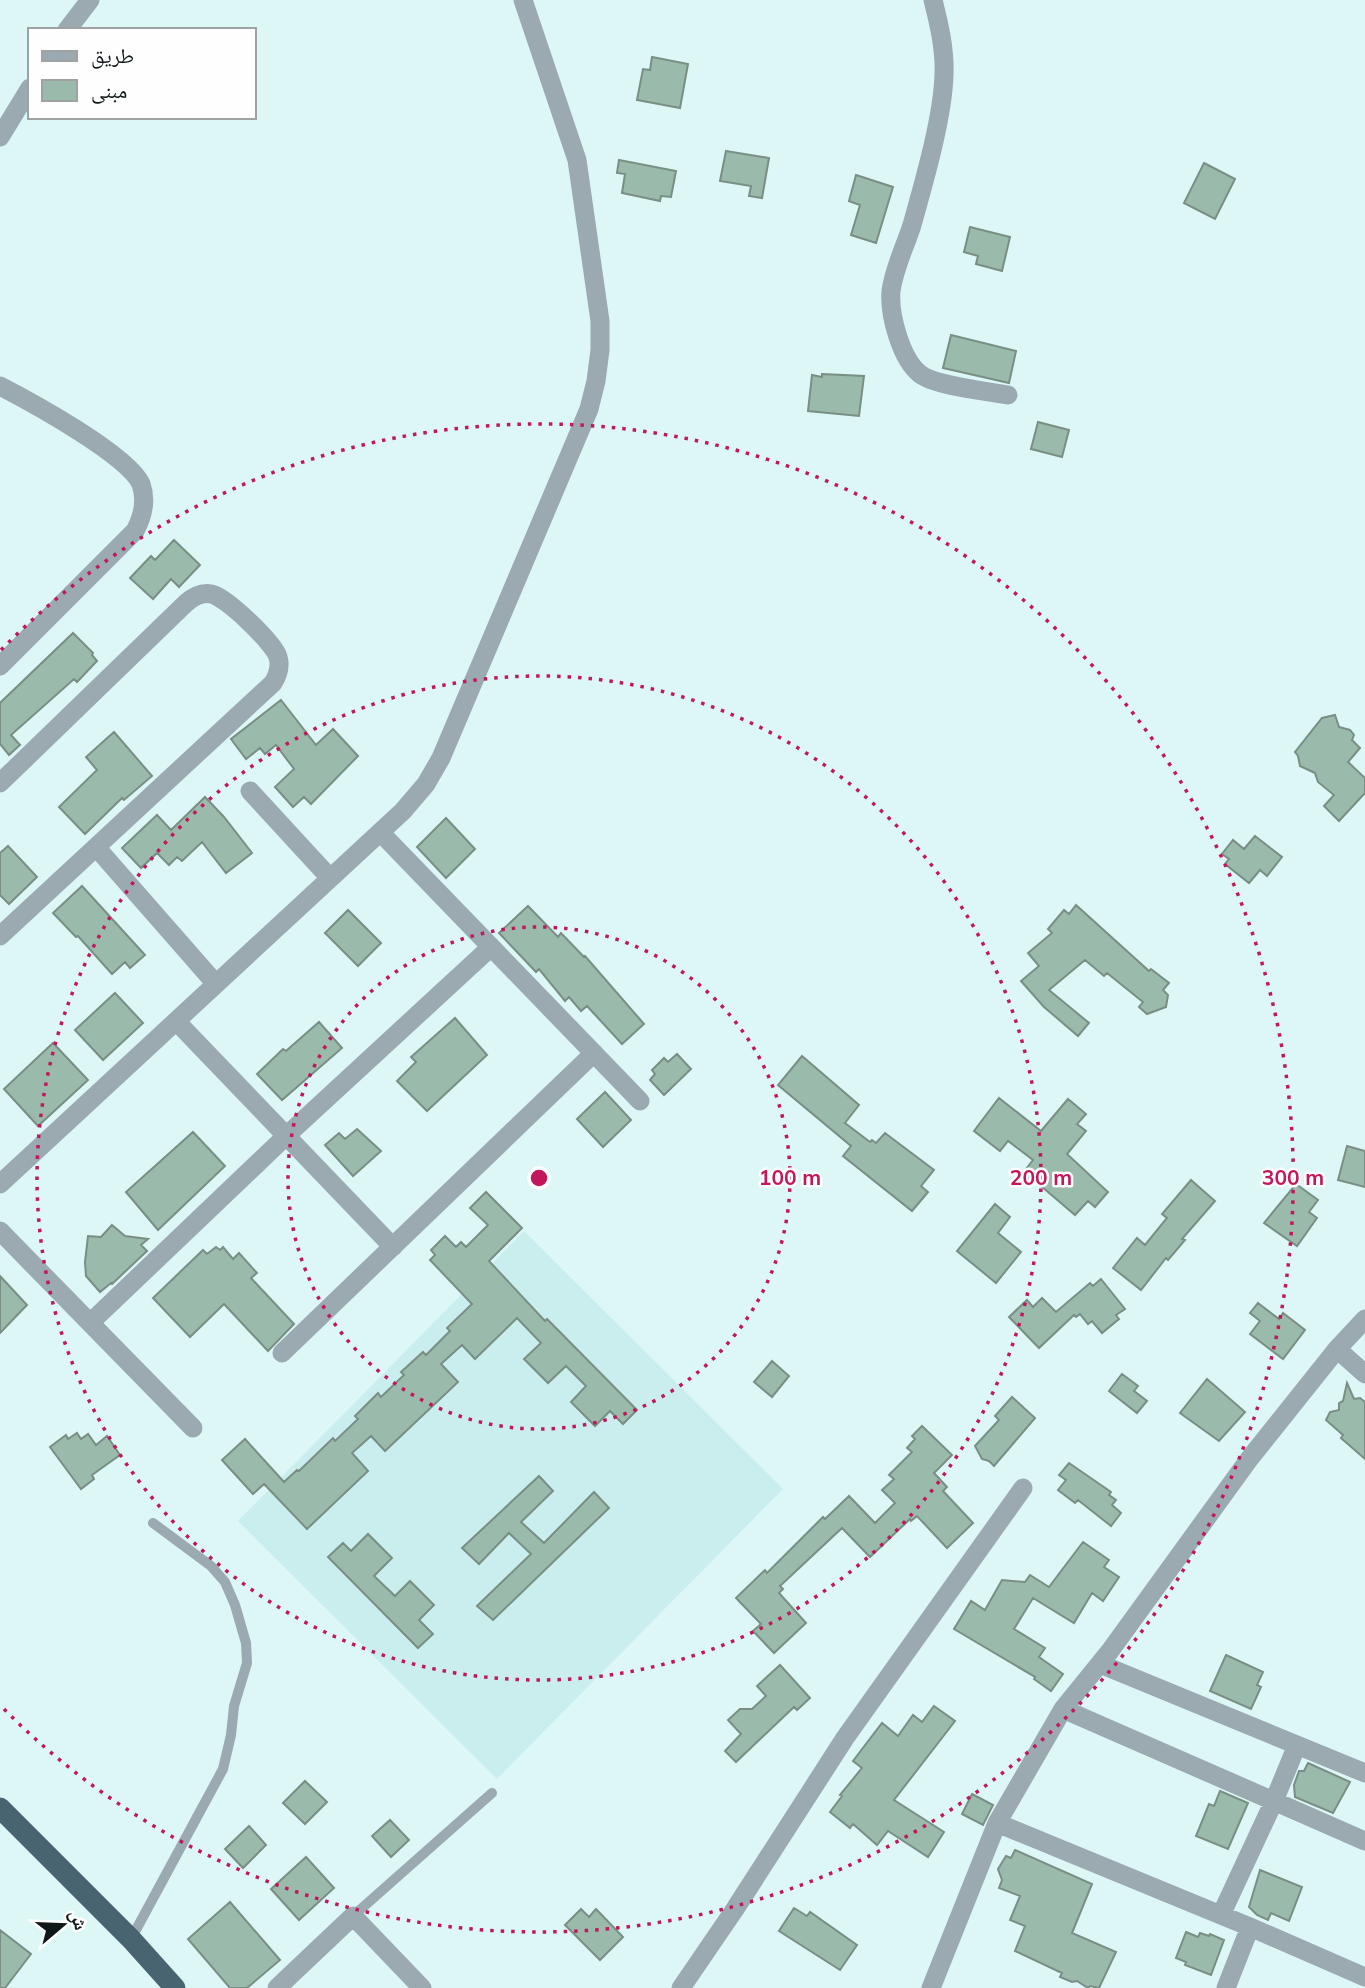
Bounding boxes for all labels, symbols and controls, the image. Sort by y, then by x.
legend [28,28,256,119]
text: طريق [91,42,134,69]
text: مبنى [91,77,127,104]
text: 100 m [759,1164,821,1190]
text: 200 m [1010,1164,1072,1190]
text: 300 m [1262,1164,1324,1190]
centre of rings [527,1166,551,1190]
north arrow [28,1890,98,1960]
text: ش [64,1906,94,1933]

